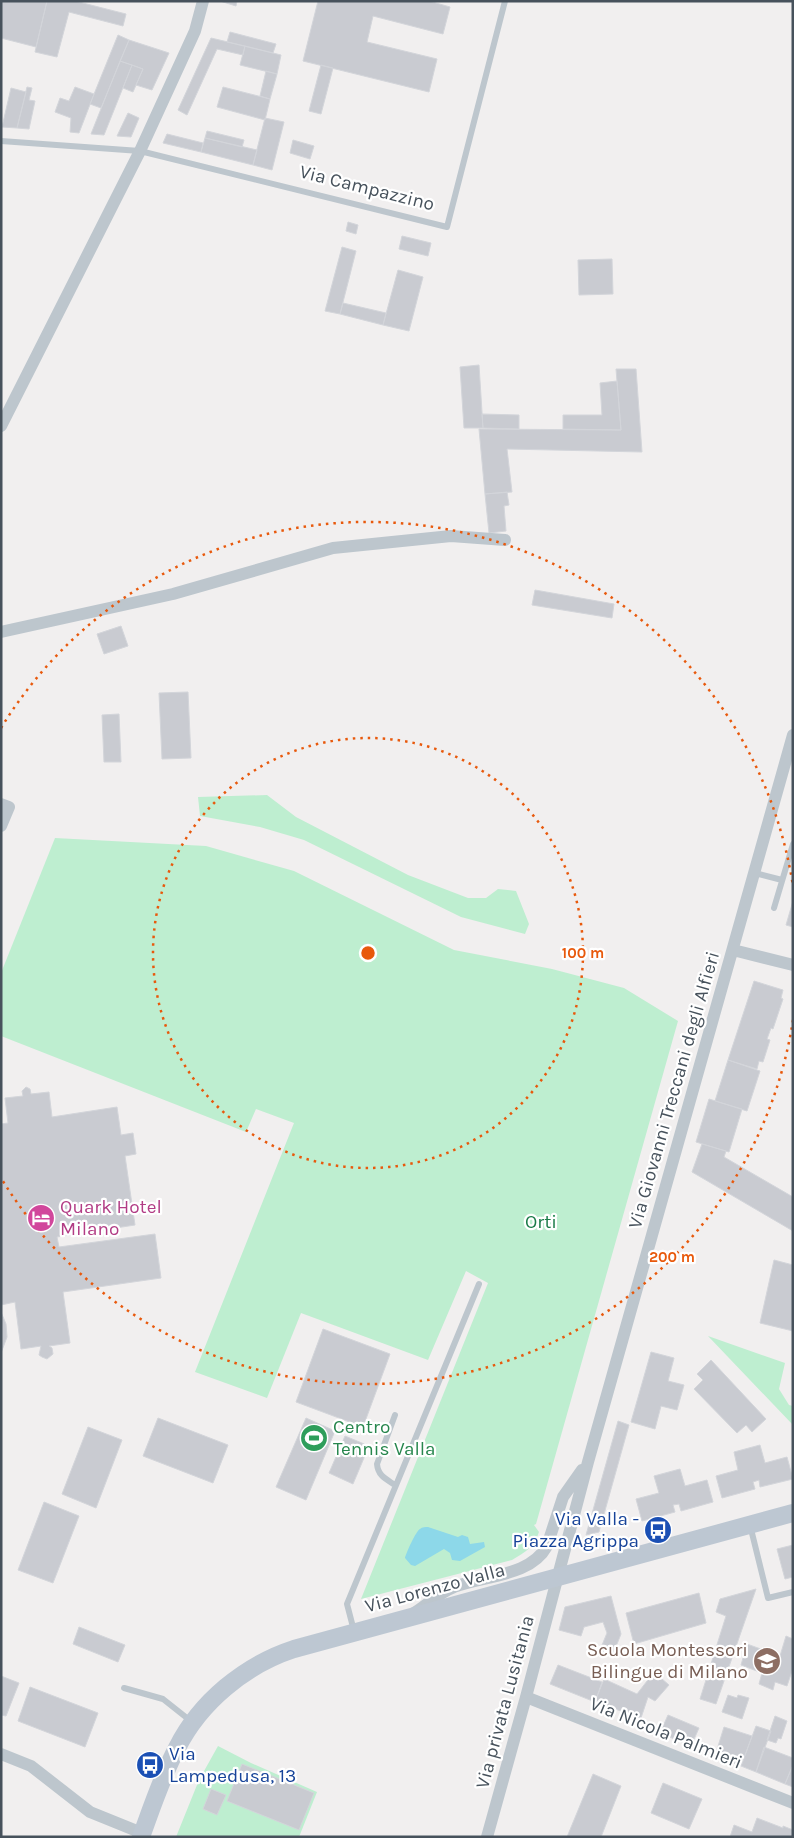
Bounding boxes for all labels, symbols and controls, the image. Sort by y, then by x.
street label: Via Campazzino [297,161,437,215]
centre of rings [359,944,377,962]
text: 100 m [562,944,604,962]
street label: Via Giovanni Treccani degli Alfieri [624,949,724,1231]
place label: Quark Hotel Milano [60,1196,162,1240]
hotel icon: Quark Hotel Milano [26,1203,56,1233]
park label: Orti [525,1211,557,1233]
text: 200 m [649,1248,695,1266]
place label: Centro Tennis Valla [333,1416,436,1460]
sports icon: Centro Tennis Valla [299,1423,329,1453]
place label: Via Valla - Piazza Agrippa [513,1508,639,1552]
bus stop icon: Via Valla - Piazza Agrippa [643,1515,673,1545]
street label: Via Lorenzo Valla [362,1559,508,1617]
street label: Via privata Lusitania [471,1613,539,1791]
place label: Scuola Montessori Bilingue di Milano [587,1639,748,1683]
school or university icon: Scuola Montessori Bilingue di Milano [752,1646,782,1676]
street label: Via Nicola Palmieri [587,1692,745,1774]
place label: Via Lampedusa, 13 [169,1743,296,1787]
bus stop icon: Via Lampedusa, 13 [135,1750,165,1780]

